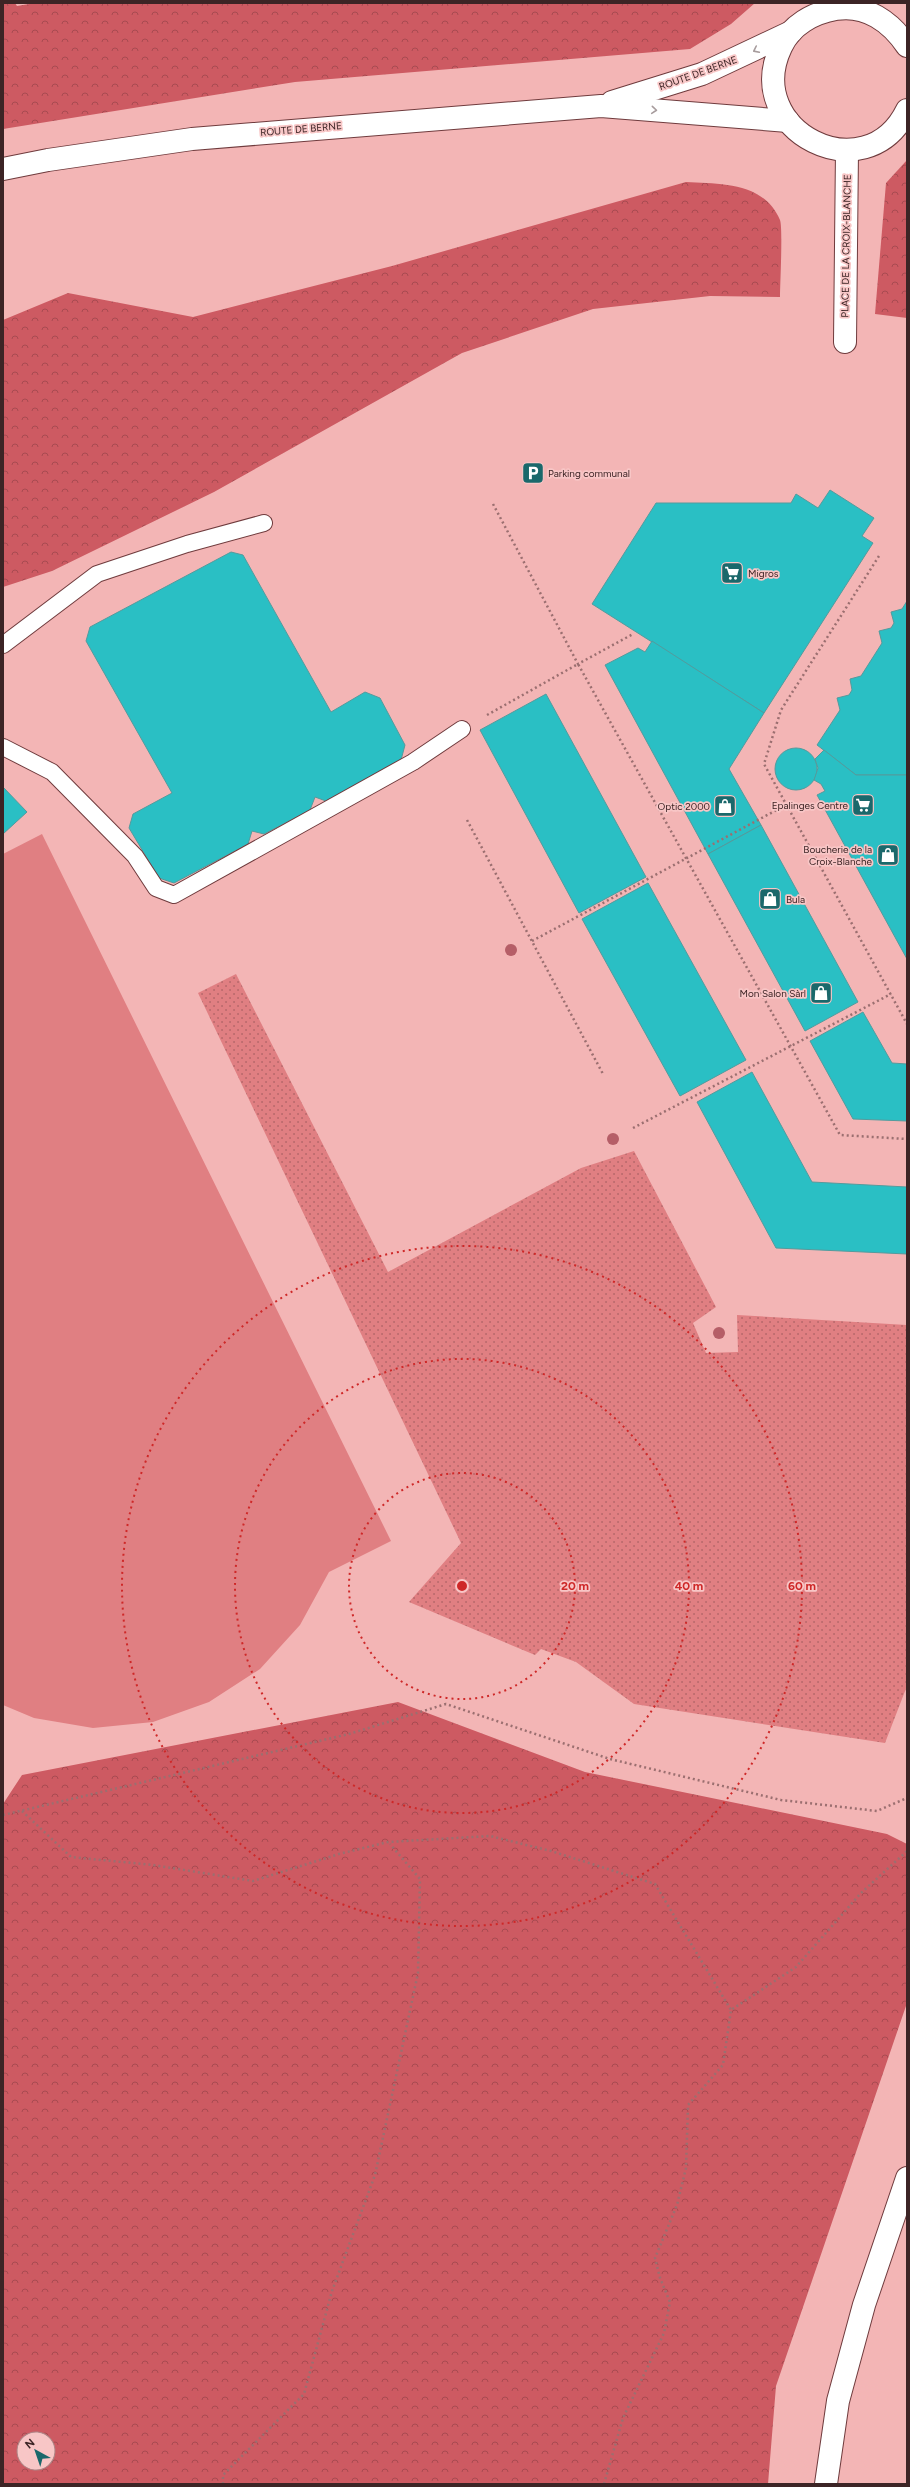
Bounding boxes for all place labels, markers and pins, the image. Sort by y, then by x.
parking icon: Parking communal [520,460,546,486]
place label: Parking communal [548,467,630,480]
supermarket icon: Migros [719,560,745,586]
place label: Migros [748,567,779,580]
supermarket icon: Epalinges Centre [850,792,876,818]
shop icon: Optic 2000 [712,793,738,819]
place label: Epalinges Centre [772,799,849,812]
place label: Optic 2000 [658,800,710,813]
shop icon: Boucherie de la Croix-Blanche [875,842,901,868]
place label: Boucherie de la Croix-Blanche [803,843,873,868]
shop icon: Bula [757,886,783,912]
place label: Bula [786,893,805,906]
shop icon: Mon Salon Sàrl [808,980,834,1006]
place label: Mon Salon Sàrl [740,987,806,1000]
centre of rings [455,1579,469,1593]

